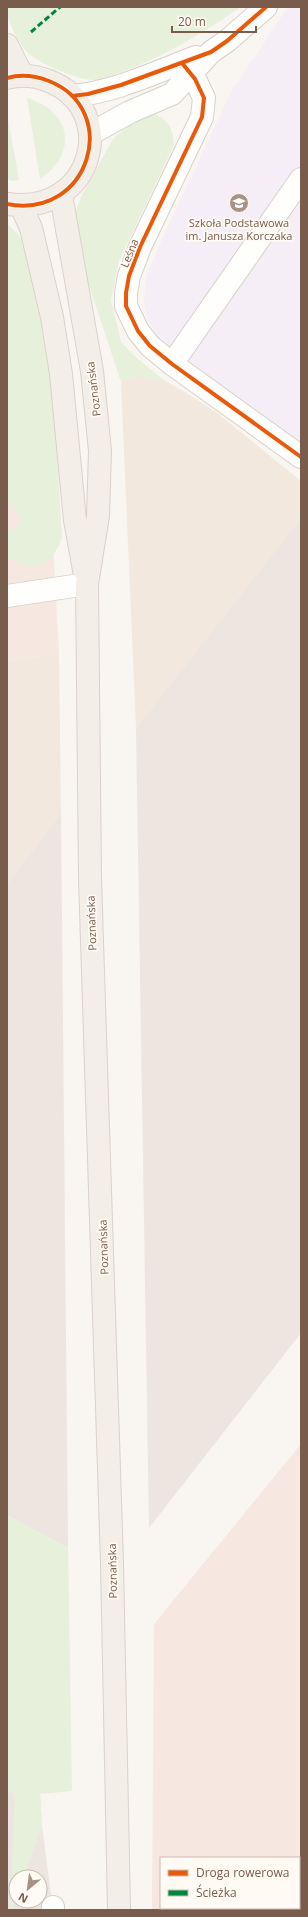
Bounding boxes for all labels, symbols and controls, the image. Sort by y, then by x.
scale bar [172,8,256,34]
text: 20 m [178,13,206,30]
school or university icon: Szkoła Podstawowa im. Janusza Korczaka [228,192,250,214]
place label: Szkoła Podstawowa im. Janusza Korczaka [186,215,292,243]
street label: Leśna [116,236,142,270]
street label: Poznańska [82,361,104,417]
street label: Poznańska [83,895,99,951]
street label: Poznańska [95,1219,111,1275]
street label: Poznańska [104,1543,120,1599]
legend [160,1857,300,1909]
text: Droga rowerowa [196,1864,289,1881]
north arrow [8,1869,48,1909]
text: Ścieżka [196,1884,237,1901]
text: N [15,1889,30,1907]

